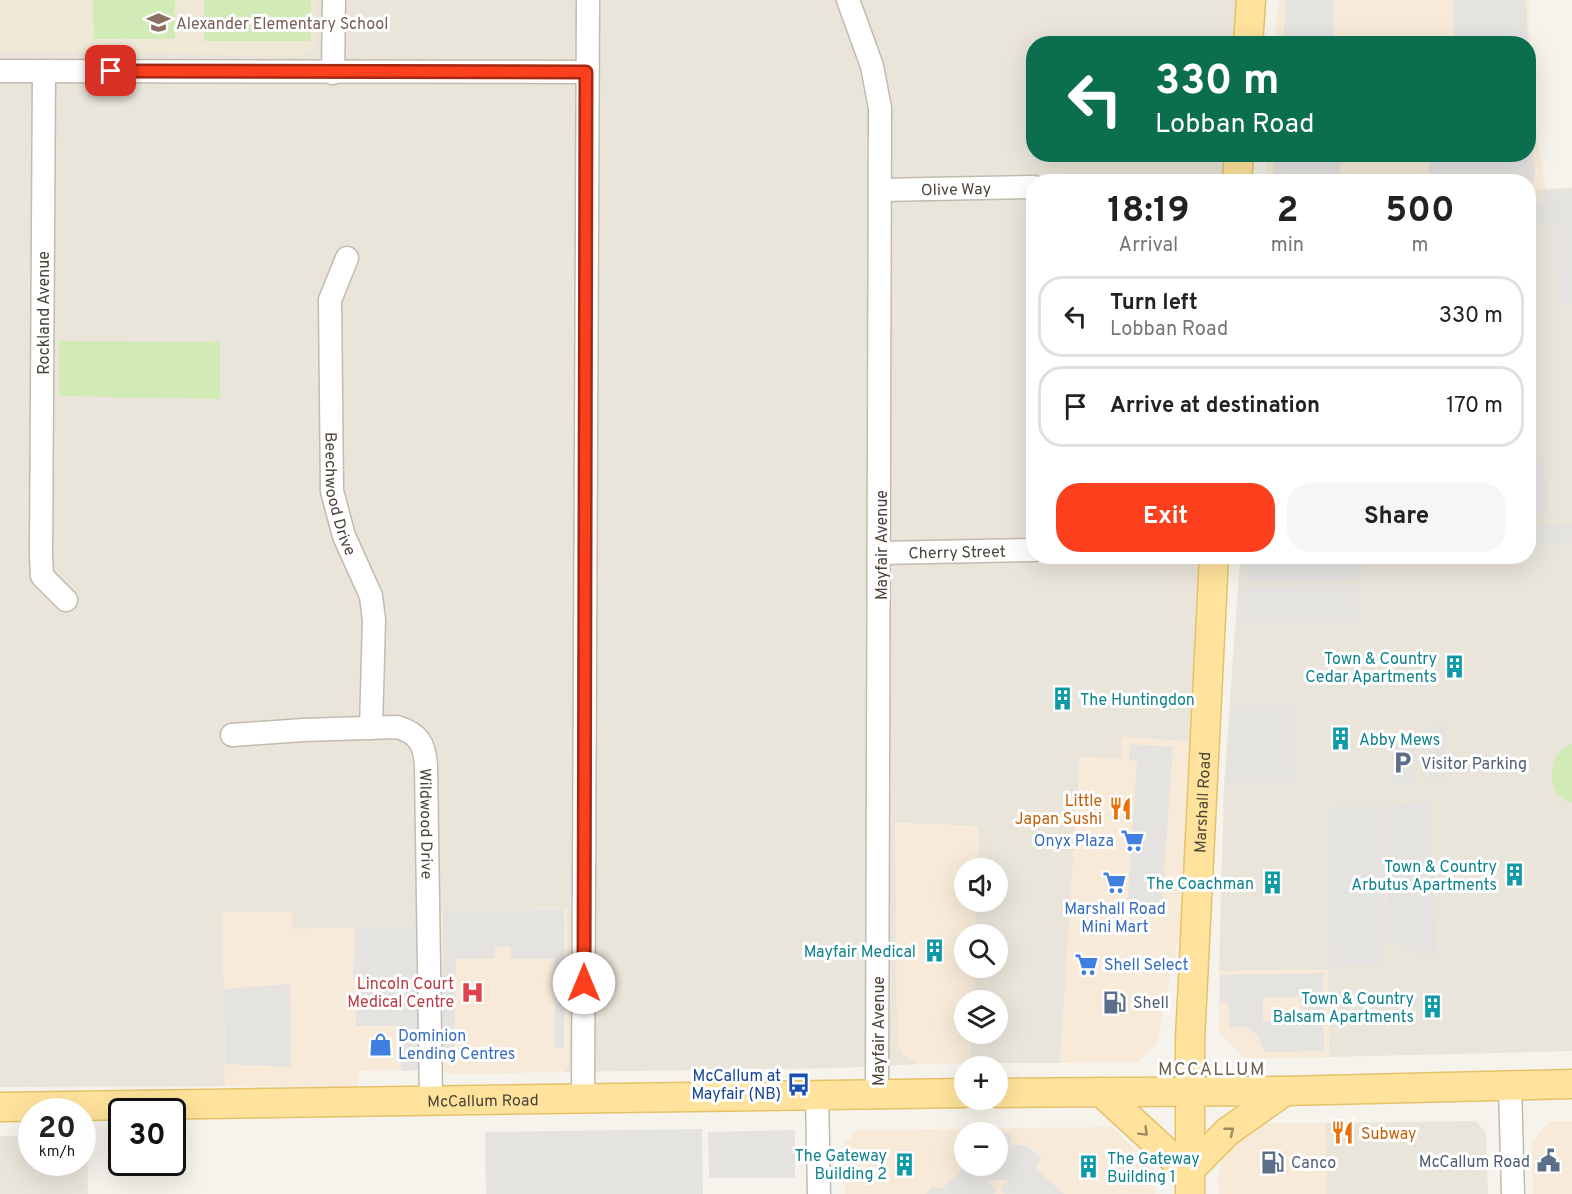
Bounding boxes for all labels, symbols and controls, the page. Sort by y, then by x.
school or university icon: Alexander Elementary School [145,10,171,36]
place label: Alexander Elementary School [176,15,389,35]
pin [85,45,136,96]
icon: arrive [94,54,127,87]
text: 330 m [1155,56,1280,109]
icon: left [1056,60,1134,138]
text: Lobban Road [1155,108,1315,142]
street label: Olive Way [921,180,991,201]
text: 18:19 [1107,189,1190,235]
text: 2 [1276,189,1298,235]
text: 500 [1385,189,1455,235]
text: Arrival [1119,233,1178,259]
text: min [1271,233,1304,259]
text: m [1412,233,1428,259]
street label: Rockland Avenue [35,251,55,375]
text: Turn left [1110,290,1198,317]
icon: left [1059,300,1092,333]
text: 330 m [1439,303,1503,330]
text: Lobban Road [1110,317,1228,343]
icon: arrive [1059,390,1092,423]
text: Arrive at destination [1110,393,1320,420]
text: 170 m [1446,393,1503,420]
street label: Beechwood Drive [319,432,359,559]
button: Exit [1056,483,1275,552]
button: Share [1287,483,1506,552]
street label: Mayfair Avenue [873,490,893,600]
street label: Cherry Street [908,543,1006,564]
place label: Town & Country Cedar Apartments [1305,650,1437,688]
building icon: Town & Country Cedar Apartments [1442,654,1468,680]
building icon: The Huntingdon [1049,686,1075,712]
place label: The Huntingdon [1080,691,1195,711]
building icon: Abby Mews [1328,726,1354,752]
place label: Abby Mews [1359,731,1440,751]
parking icon: Visitor Parking [1390,750,1416,776]
street label: Marshall Road [1191,751,1216,854]
place label: Visitor Parking [1421,755,1527,775]
street label: Wildwood Drive [414,768,436,879]
place label: Little Japan Sushi [1015,792,1102,830]
restaurant icon: Little Japan Sushi [1107,796,1133,822]
supermarket icon: Onyx Plaza [1119,827,1145,853]
place label: Onyx Plaza [1034,832,1114,852]
map controls [954,858,1008,1176]
button: sound [954,858,1008,912]
place label: Town & Country Arbutus Apartments [1351,858,1497,896]
building icon: Town & Country Arbutus Apartments [1502,862,1528,888]
supermarket icon: Marshall Road Mini Mart [1102,870,1128,896]
building icon: The Coachman [1259,870,1285,896]
place label: The Coachman [1146,875,1254,895]
place label: Marshall Road Mini Mart [1064,900,1166,938]
button: search [954,924,1008,978]
building icon: Mayfair Medical [921,938,947,964]
place label: Mayfair Medical [804,943,916,963]
position arrow [552,951,616,1015]
supermarket icon: Shell Select [1073,951,1099,977]
place label: Shell Select [1104,956,1188,976]
place label: Lincoln Court Medical Centre [347,975,454,1013]
street label: Mayfair Avenue [870,976,890,1086]
hospital icon: Lincoln Court Medical Centre [459,979,485,1005]
fuel station icon: Shell [1102,989,1128,1015]
button: layers [954,990,1008,1044]
place label: Town & Country Balsam Apartments [1273,990,1414,1028]
place label: Shell [1133,994,1169,1014]
building icon: Town & Country Balsam Apartments [1419,994,1445,1020]
place label: Dominion Lending Centres [398,1027,515,1065]
shop icon: Dominion Lending Centres [367,1031,393,1057]
button: + [954,1056,1008,1110]
district label: MCCALLUM [1158,1059,1266,1082]
place label: McCallum at Mayfair (NB) [691,1067,781,1105]
bus stop icon: McCallum at Mayfair (NB) [786,1071,812,1097]
street label: McCallum Road [427,1091,539,1113]
speed limit sign: 30 [108,1098,186,1176]
text: 20 [38,1111,76,1148]
restaurant icon: Subway [1330,1120,1356,1146]
button: − [954,1122,1008,1176]
one-way arrow [1136,1124,1147,1135]
place label: Subway [1361,1125,1417,1145]
one-way arrow [1223,1127,1234,1138]
text: km/h [39,1143,75,1162]
place label: The Gateway Building 2 [794,1147,887,1185]
public building icon: McCallum Road [1535,1148,1561,1174]
fuel station icon: Canco [1260,1149,1286,1175]
place label: The Gateway Building 1 [1107,1150,1200,1188]
building icon: The Gateway Building 2 [892,1151,918,1177]
place label: McCallum Road [1419,1153,1530,1173]
building icon: The Gateway Building 1 [1076,1154,1102,1180]
place label: Canco [1291,1154,1336,1174]

